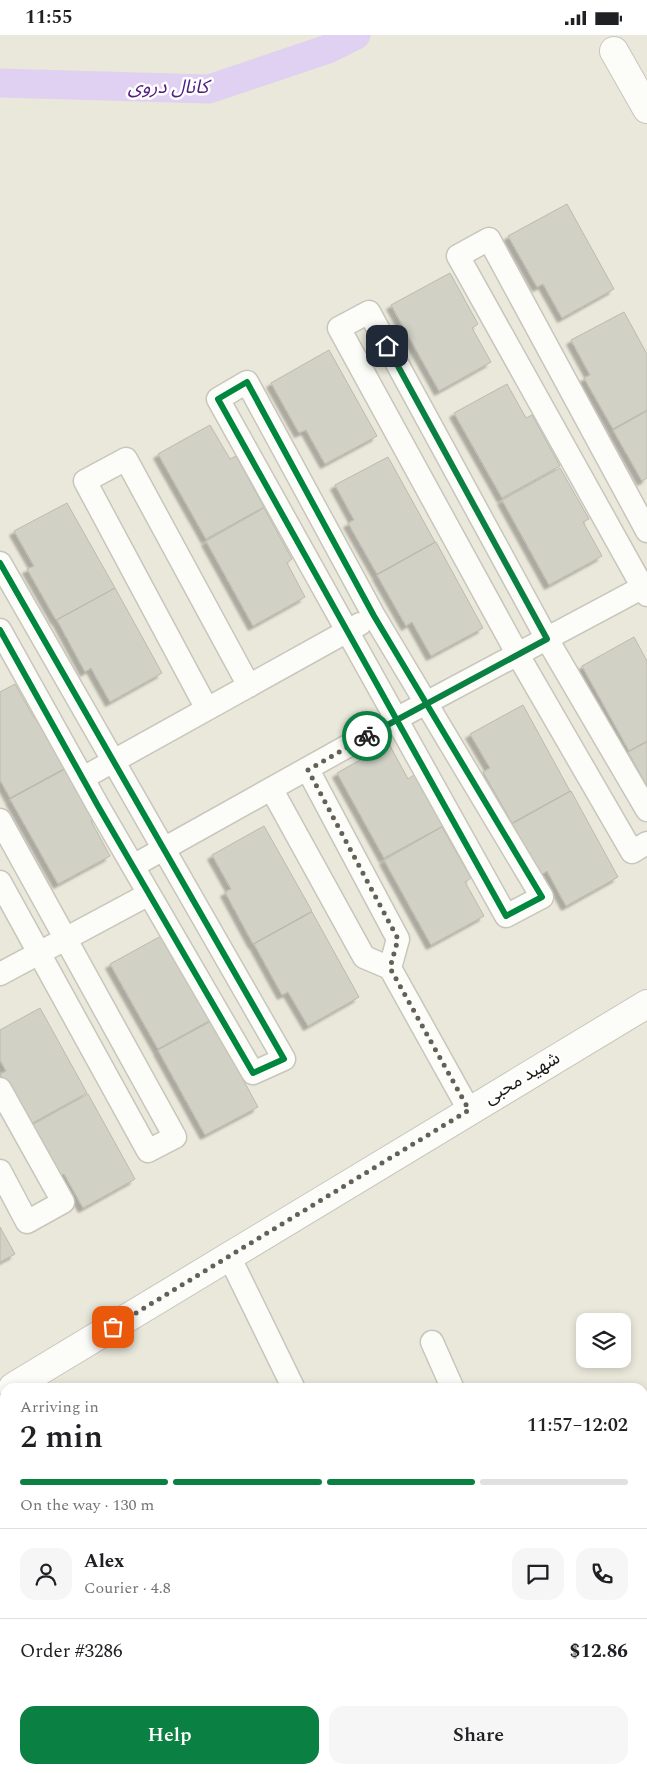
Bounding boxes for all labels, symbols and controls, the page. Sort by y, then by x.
text: 11:55 [25,3,73,32]
water label: کانال دروی [128,73,213,102]
pin [366,325,408,367]
icon: home [373,332,401,360]
courier [342,711,392,761]
icon: bike [353,722,381,750]
street label: شهید محبی [479,1045,565,1111]
pin [92,1306,134,1348]
icon: bag [99,1313,127,1341]
map controls [576,1313,631,1368]
button: layers [576,1313,631,1368]
text: Arriving in [20,1395,99,1419]
text: 11:57–12:02 [527,1411,628,1440]
text: 2 min [20,1413,103,1462]
text: On the way · 130 m [20,1493,154,1517]
text: Alex [84,1547,125,1576]
button: person [20,1548,72,1600]
button: chat [512,1548,564,1600]
button: phone [576,1548,628,1600]
text: Courier · 4.8 [84,1576,171,1600]
text: Order #3286 [20,1637,123,1666]
text: $12.86 [570,1637,628,1666]
button: Help [20,1706,319,1764]
button: Share [329,1706,628,1764]

